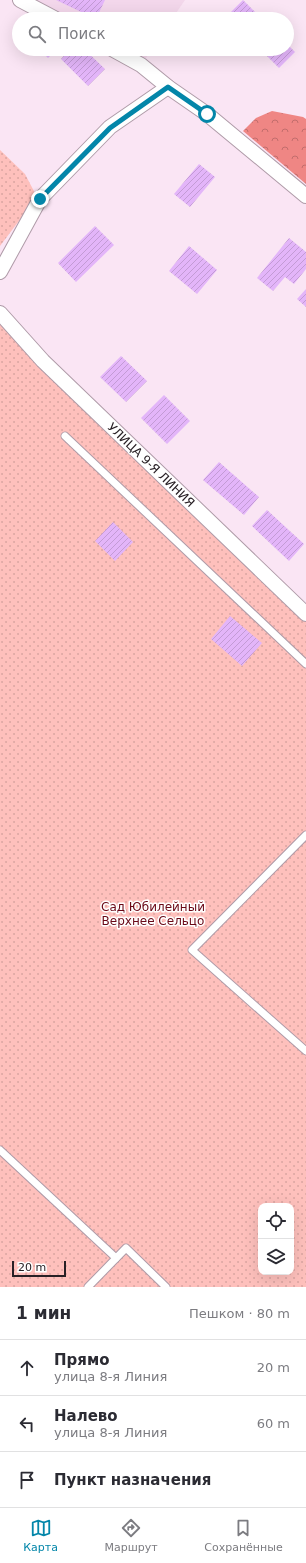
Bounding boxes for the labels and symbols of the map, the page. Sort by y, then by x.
route start [198,105,216,123]
route end [31,190,49,208]
street label: УЛИЦА 9-Я ЛИНИЯ [105,420,197,510]
park label: Сад Юбилейный Верхнее Сельцо [101,900,205,928]
scale bar [12,1259,66,1278]

